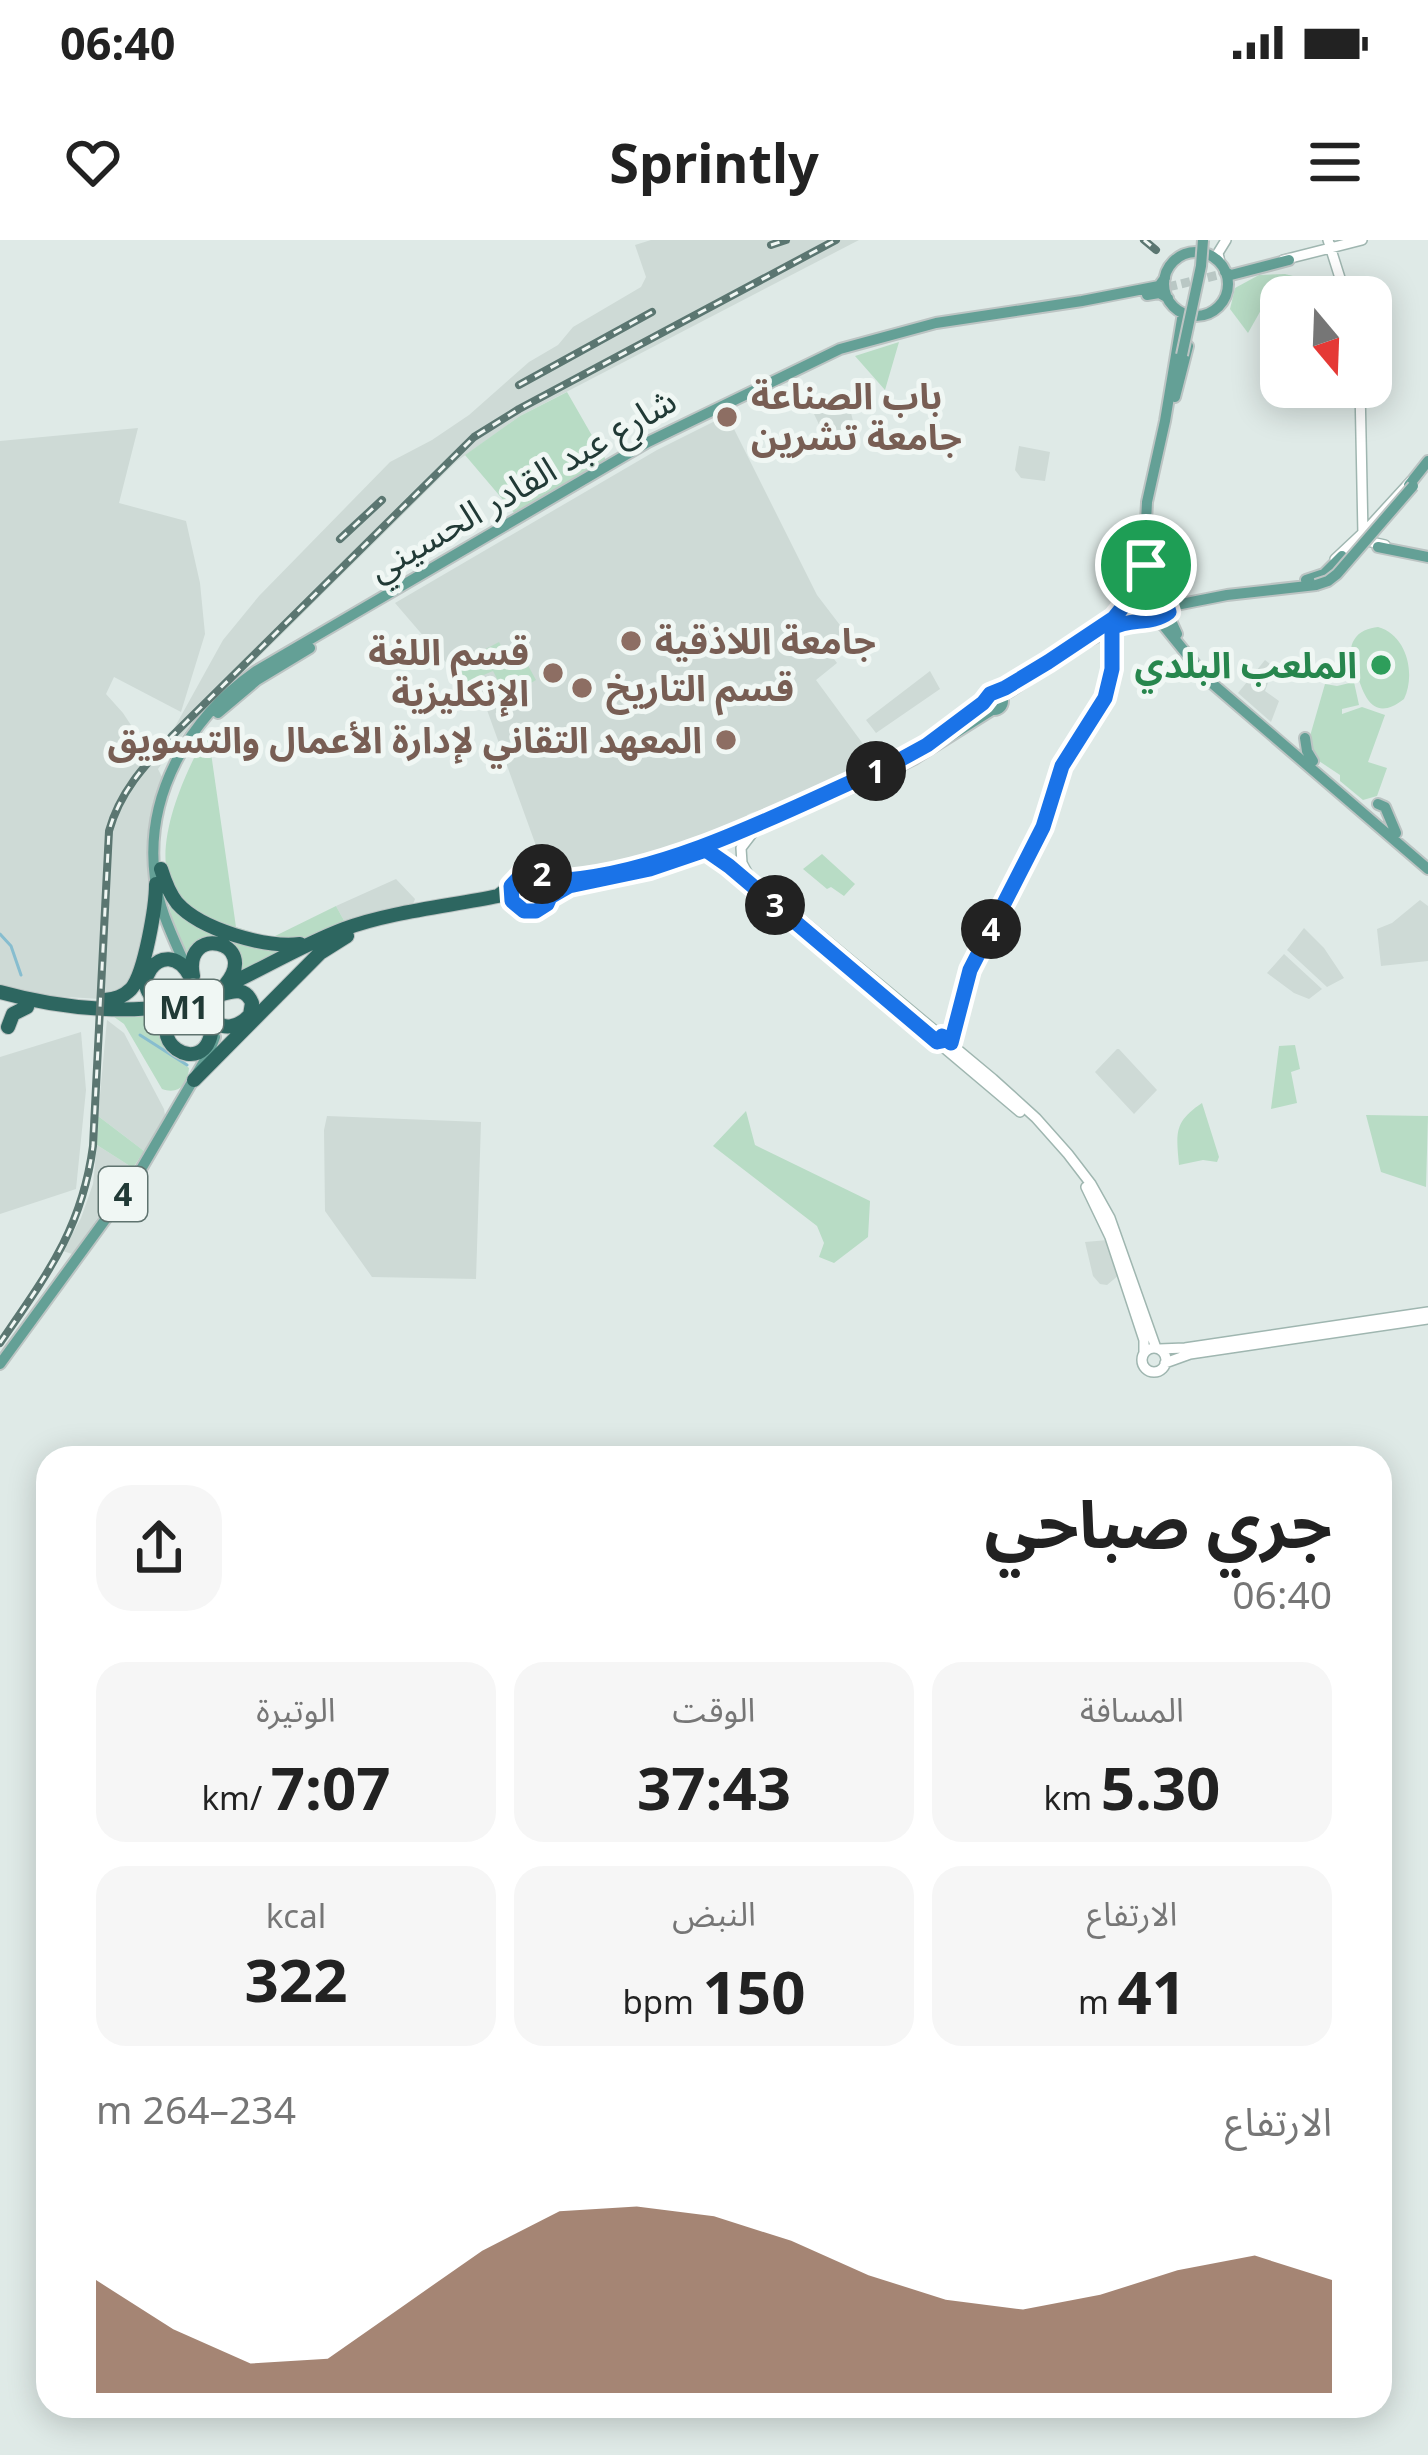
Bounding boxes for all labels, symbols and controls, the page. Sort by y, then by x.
text: 06:40 [60,12,176,73]
text: Sprintly [609,125,819,199]
icon: heart [60,129,126,195]
icon: menu [1302,129,1368,195]
north arrow [1260,276,1392,408]
map controls [1260,276,1392,408]
place label: باب الصناعة جامعة تشرين [751,371,962,461]
street label: شارع عبد القادر الحسيني [359,375,687,596]
marker: باب الصناعة جامعة تشرين [714,404,740,430]
pin [1095,514,1197,616]
icon: arrive [1113,532,1179,598]
place label: جامعة اللاذقية [655,616,876,665]
place label: قسم اللغة الإنكليزية [368,627,529,717]
marker: جامعة اللاذقية [618,628,644,654]
place label: الملعب البلدي [1134,640,1357,694]
marker: الملعب البلدي [1368,652,1394,678]
marker: قسم اللغة الإنكليزية [540,660,566,686]
place label: قسم التاريخ [606,663,794,716]
marker: قسم التاريخ [569,675,595,701]
place label: المعهد التقاني لإدارة الأعمال والتسويق [108,715,702,769]
marker: المعهد التقاني لإدارة الأعمال والتسويق [713,727,739,753]
pin: 1 [846,741,906,801]
text: 1 [867,748,885,793]
pin: 2 [512,844,572,904]
text: 2 [533,851,551,896]
pin: 3 [745,875,805,935]
text: 3 [766,882,784,927]
pin: 4 [961,899,1021,959]
text: 4 [982,906,1000,951]
road number: M1 [145,980,223,1034]
road number: 4 [99,1167,147,1221]
text: جري صباحي [985,1477,1332,1567]
button: share [96,1485,222,1611]
text: 06:40 [1232,1567,1332,1620]
text: الوتيرة [256,1687,336,1732]
text: الوقت [673,1687,755,1732]
text: المسافة [1080,1687,1184,1732]
text: 7:07 [271,1746,391,1828]
text: 37:43 [637,1746,791,1828]
text: 5.30 [1101,1746,1220,1828]
text: /km [201,1775,271,1820]
text: km [1044,1775,1101,1820]
text: النبض [672,1891,756,1936]
text: الارتفاع [1087,1891,1177,1936]
text: kcal [266,1893,326,1938]
text: 322 [245,1938,347,2020]
text: 150 [703,1950,806,2032]
text: 41 [1117,1950,1186,2032]
text: bpm [622,1979,703,2024]
text: m [1078,1979,1117,2024]
text: 234–264 m [96,2082,296,2135]
text: الارتفاع [1225,2094,1332,2147]

